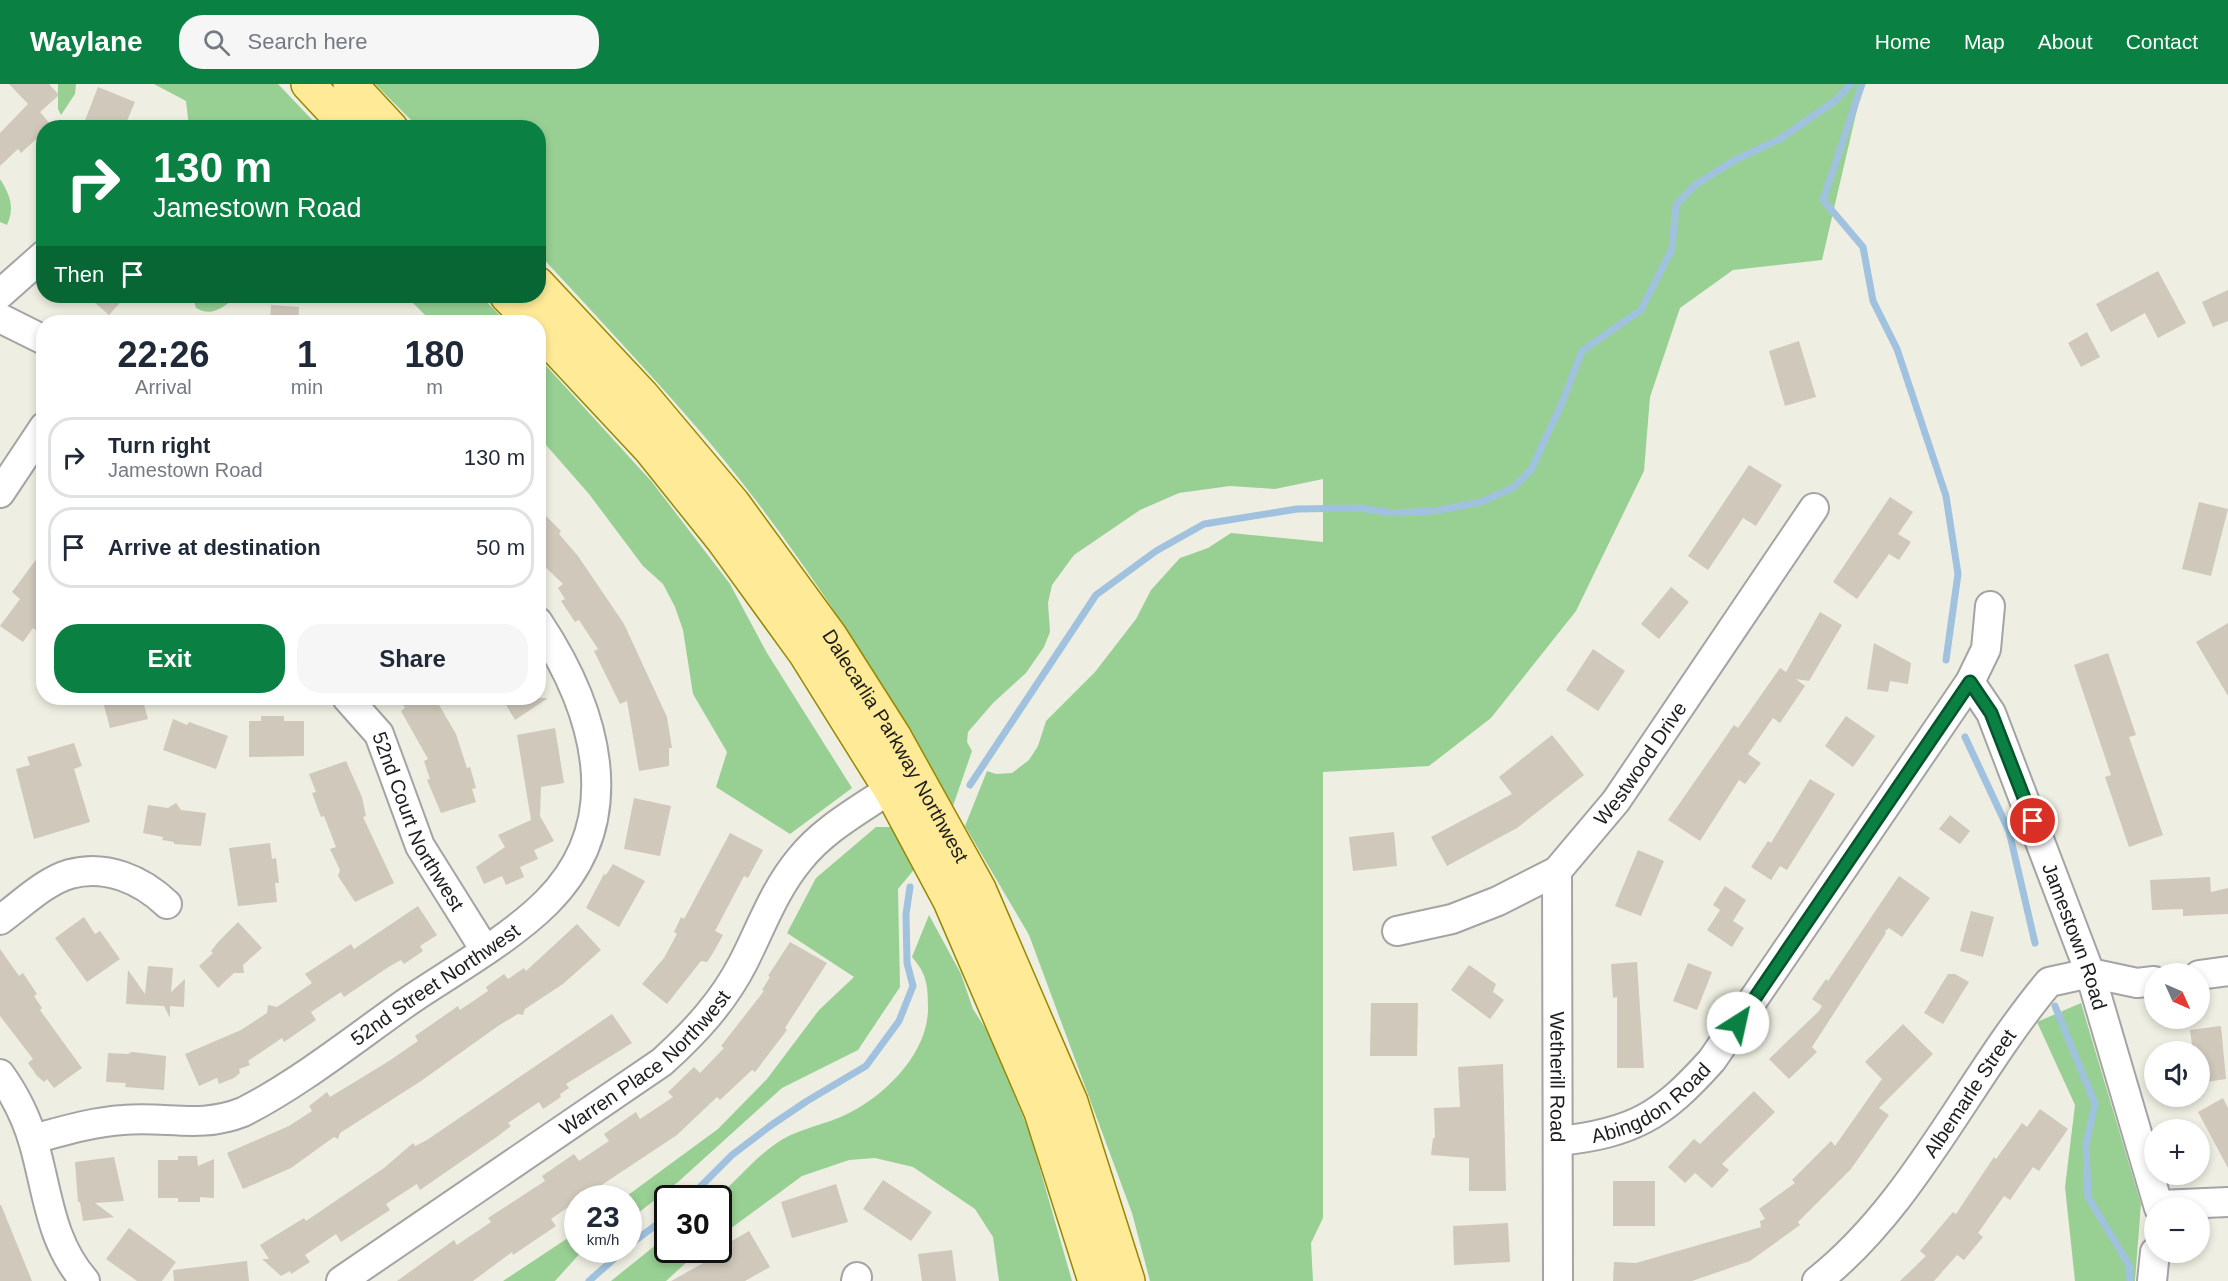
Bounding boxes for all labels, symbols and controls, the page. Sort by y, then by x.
search box [179,15,599,69]
text: Waylane [30,26,143,57]
icon: search [200,26,233,59]
text: Search here [248,29,367,54]
text: Home [1875,30,1931,53]
text: Map [1964,30,2005,53]
text: About [2038,30,2093,53]
text: Contact [2126,30,2198,53]
icon: right [54,144,132,222]
text: 130 m [153,144,272,191]
text: Jamestown Road [153,193,362,223]
icon: arrive [116,258,149,291]
text: Then [54,262,104,287]
text: 22:26 [117,334,209,375]
text: 1 [297,334,317,375]
text: 180 [404,334,465,375]
text: Arrival [135,376,192,398]
text: min [291,376,323,398]
text: m [426,376,443,398]
text: Turn right [108,433,210,458]
icon: right [57,441,90,474]
text: 130 m [464,445,525,470]
text: Jamestown Road [108,459,263,481]
icon: arrive [57,531,90,564]
text: Arrive at destination [108,535,321,560]
text: 50 m [476,535,525,560]
button: Exit [54,624,285,693]
button: Share [297,624,528,693]
street label: Dalecarlia Parkway Northwest [818,625,973,867]
street label: Westwood Drive [1589,698,1691,830]
street label: 52nd Court Northwest [368,729,469,915]
pin [2007,795,2058,846]
icon: arrive [2016,804,2049,837]
street label: Jamestown Road [2038,860,2111,1012]
street label: 52nd Street Northwest [347,919,524,1050]
north arrow [2144,963,2210,1029]
map controls [2144,963,2210,1263]
street label: Warren Place Northwest [555,986,735,1140]
position arrow [1706,991,1770,1055]
street label: Wetherill Road [1546,1012,1569,1142]
street label: Albemarle Street [1919,1025,2020,1161]
button: sound [2144,1041,2210,1107]
street label: Abingdon Road [1589,1058,1715,1147]
button: + [2144,1119,2210,1185]
speed limit sign: 30 [654,1185,732,1263]
button: − [2144,1197,2210,1263]
text: 23 [586,1200,620,1233]
text: km/h [587,1231,619,1248]

